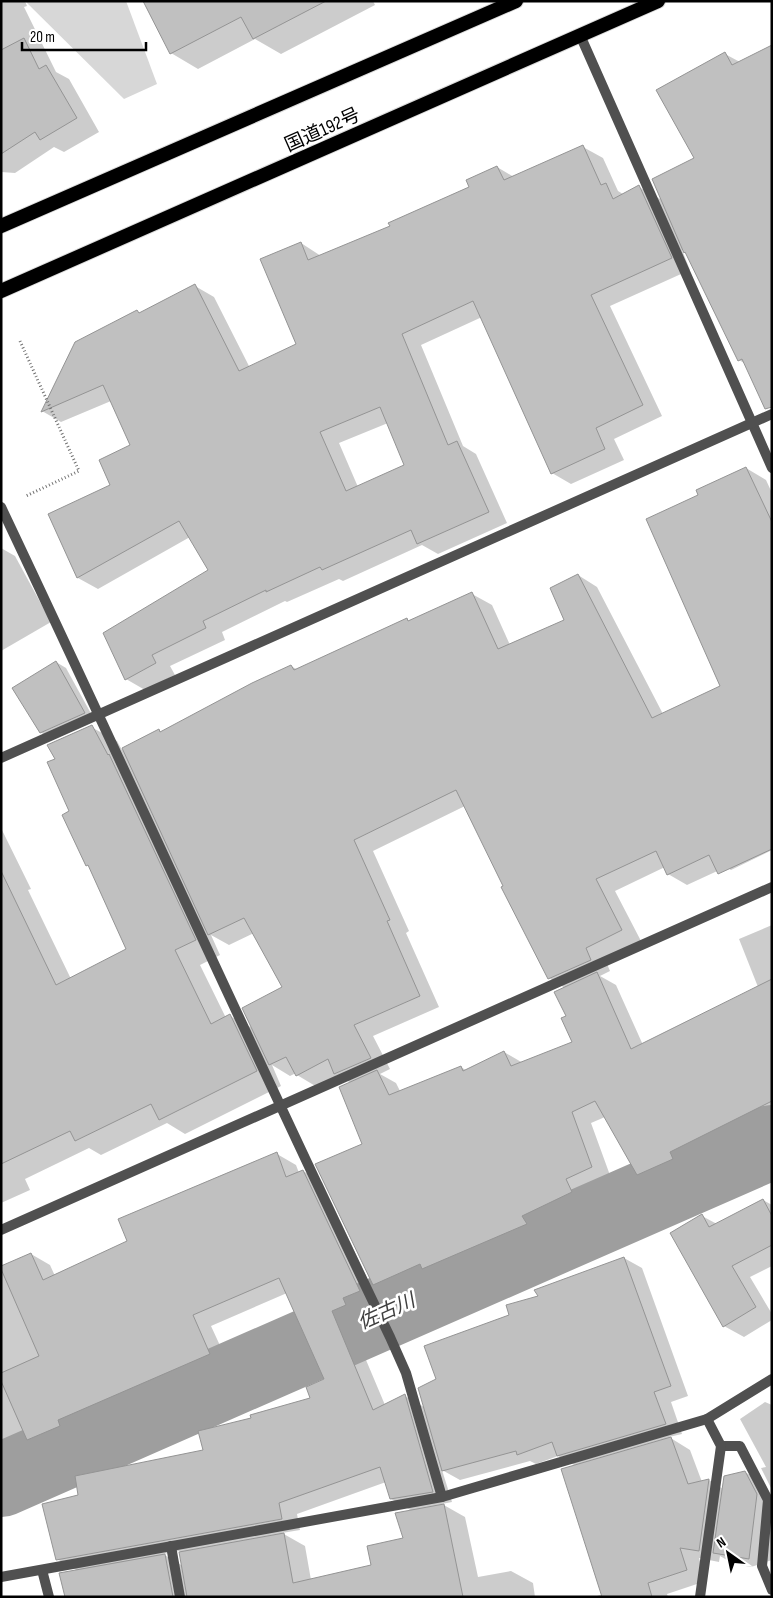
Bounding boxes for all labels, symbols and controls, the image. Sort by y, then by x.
scale bar [22,20,146,52]
text: 20 m [30,28,55,47]
street label: 国道192号 [281,104,364,157]
water label: 佐古川 [354,1288,421,1335]
north arrow [703,1528,753,1578]
text: N [713,1533,729,1552]

